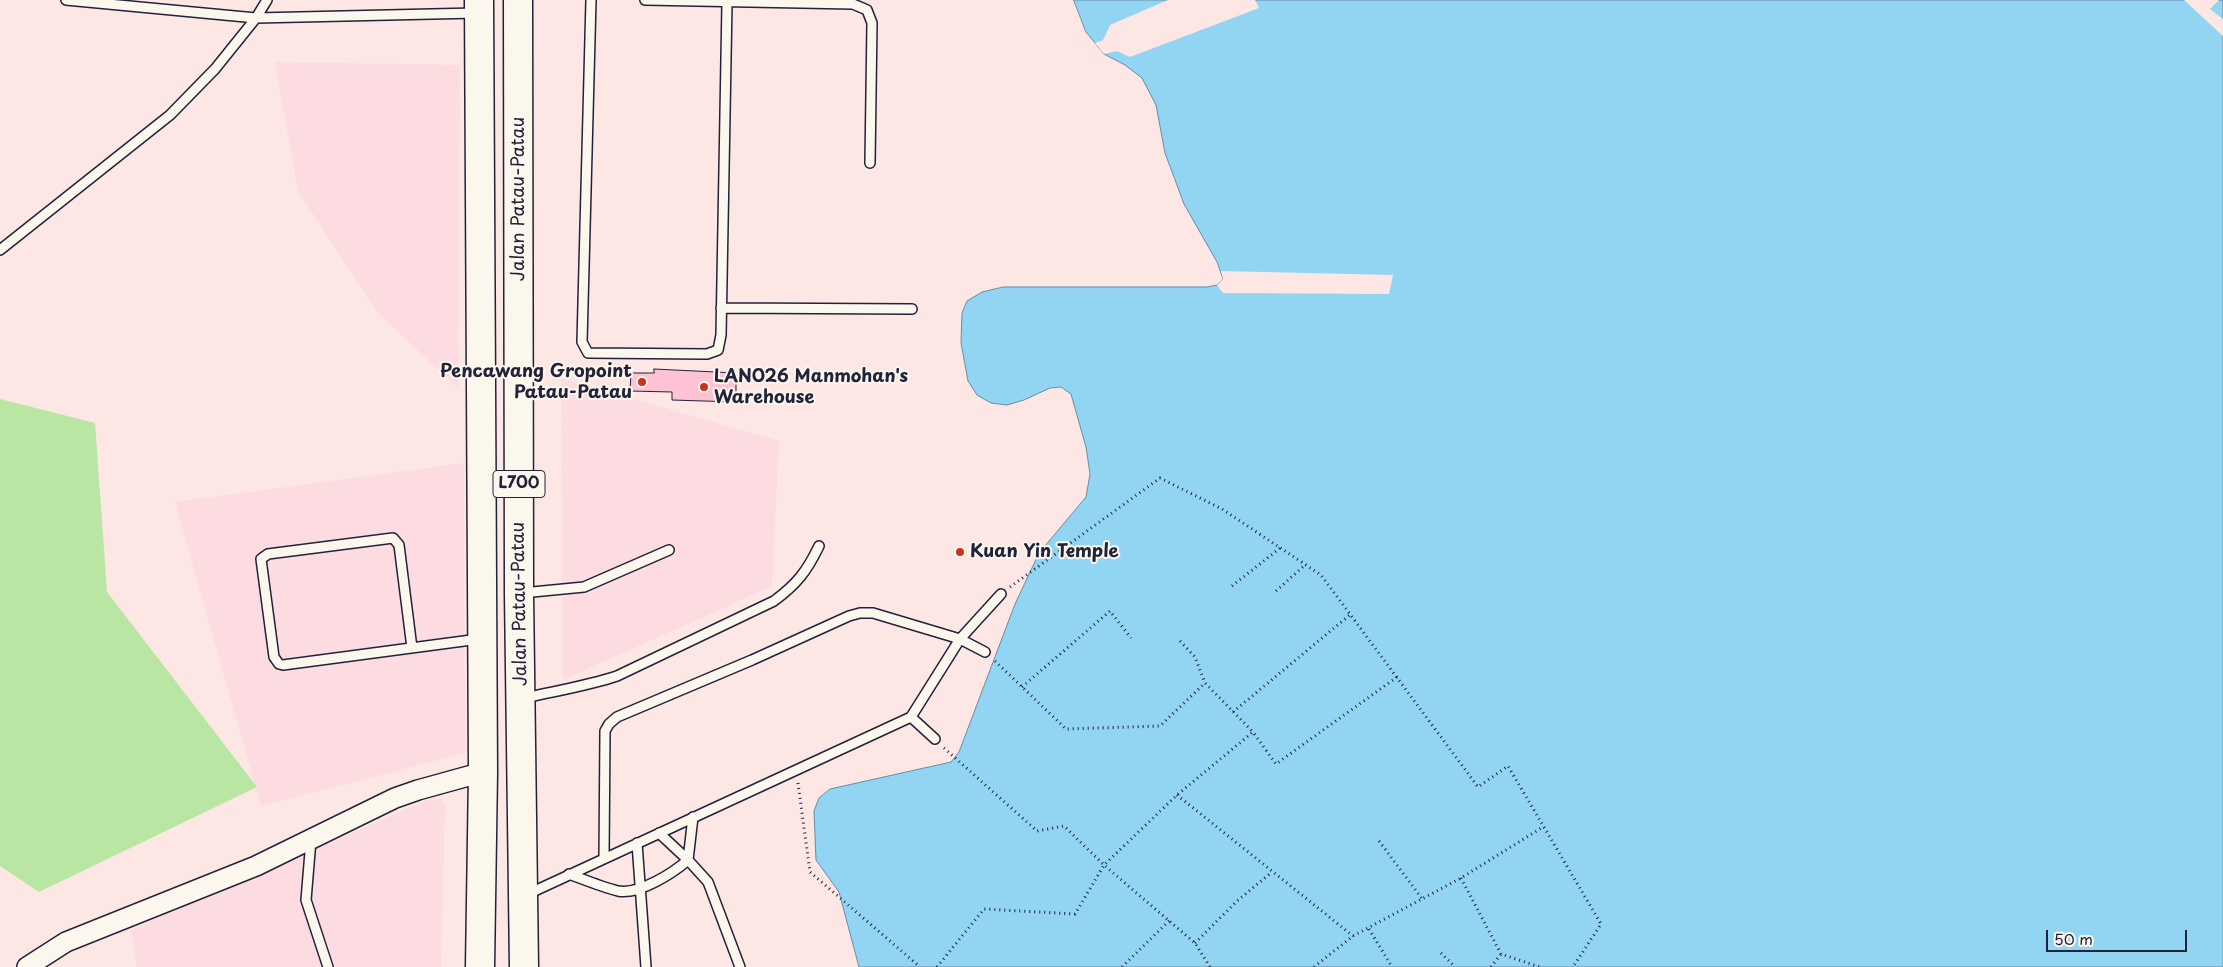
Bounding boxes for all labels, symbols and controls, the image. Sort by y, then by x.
street label: Jalan Patau-Patau [508,117,530,281]
place label: Pencawang Gropoint Patau-Patau [440,361,632,404]
place label: LAN026 Manmohan's Warehouse [714,366,908,408]
marker: Pencawang Gropoint Patau-Patau [636,376,648,388]
marker: LAN026 Manmohan's Warehouse [698,381,710,393]
road number: L700 [493,470,545,498]
street label: Jalan Patau-Patau [508,522,532,686]
place label: Kuan Yin Temple [970,541,1119,563]
marker: Kuan Yin Temple [954,546,966,558]
scale bar [2048,920,2189,952]
text: 50 m [2054,927,2093,950]

